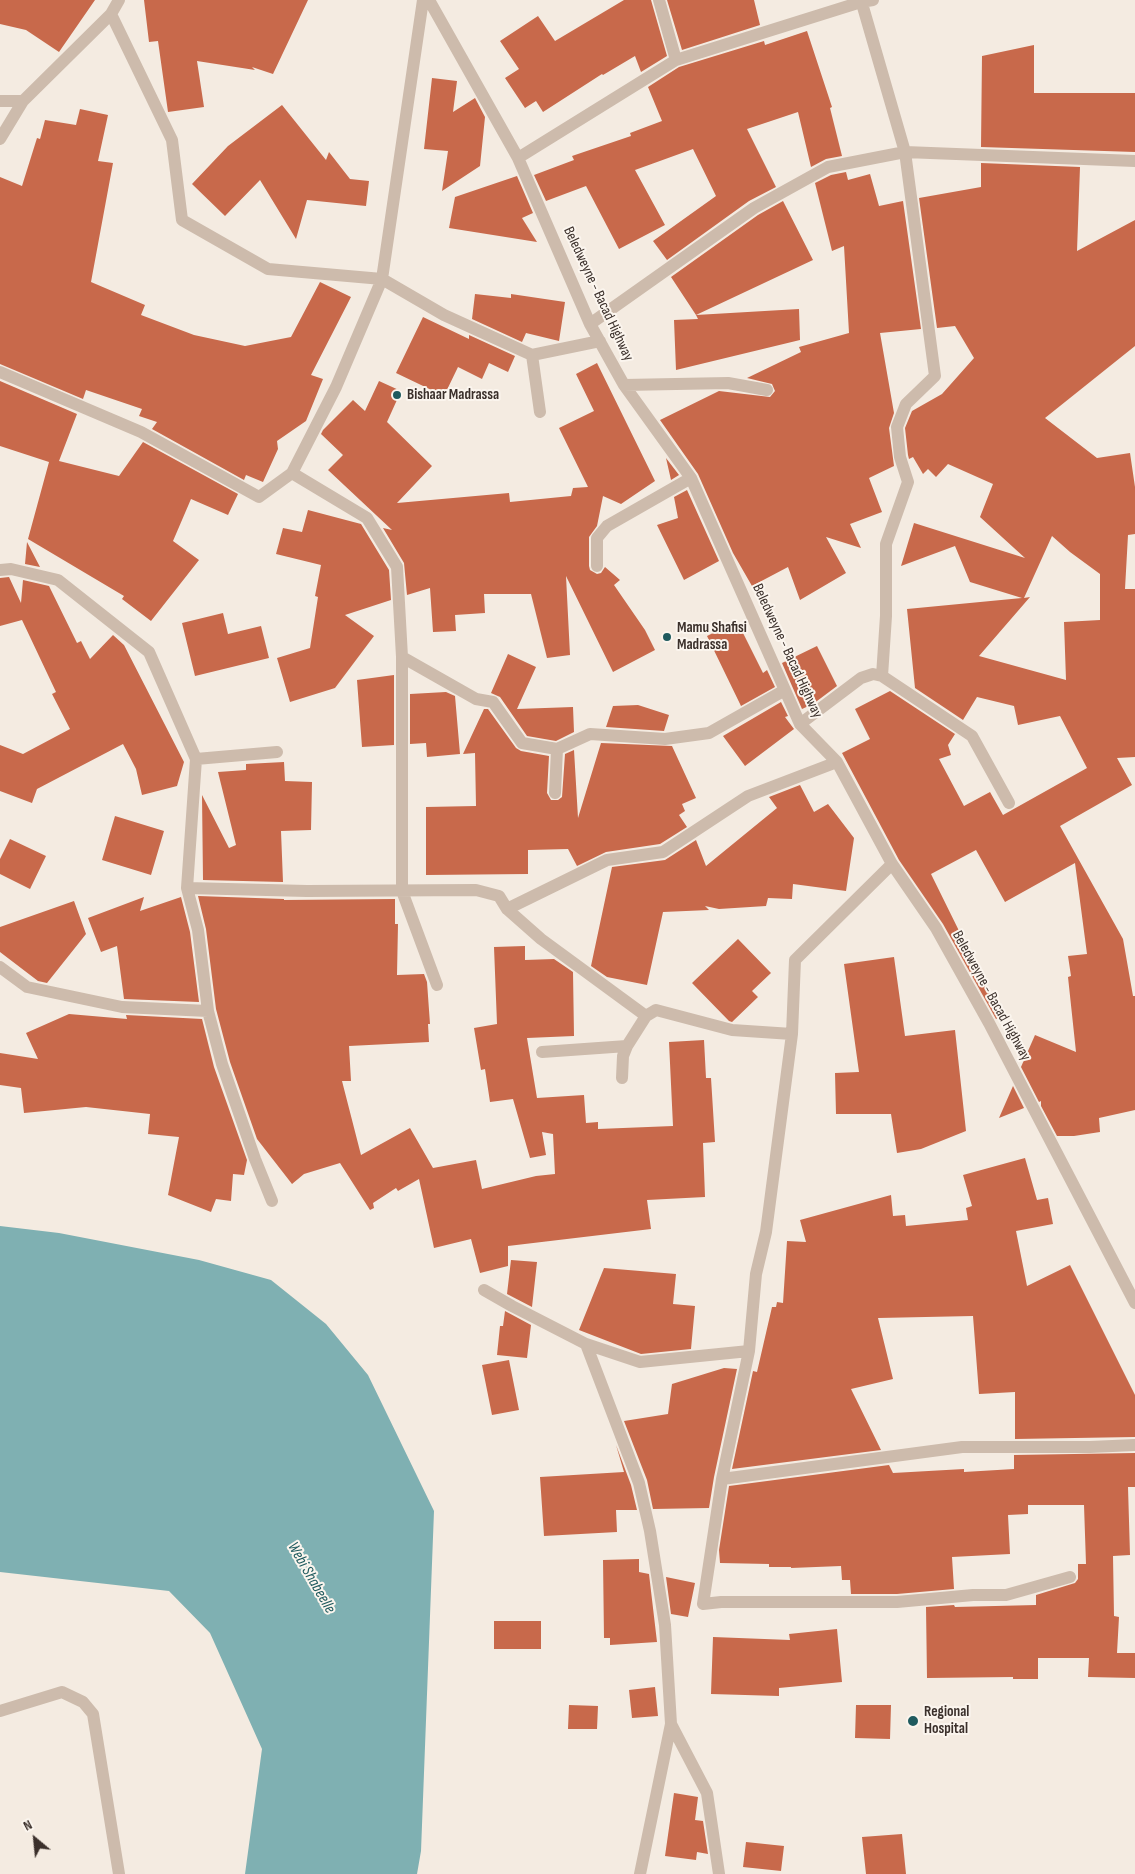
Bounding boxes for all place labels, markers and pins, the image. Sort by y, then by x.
place label: Bishaar Madrassa [407,386,499,404]
marker: Bishaar Madrassa [391,389,403,401]
place label: Mamu Shafisi Madrassa [677,619,747,654]
marker: Mamu Shafisi Madrassa [661,631,673,643]
place label: Regional Hospital [924,1703,969,1738]
marker: Regional Hospital [906,1714,920,1728]

